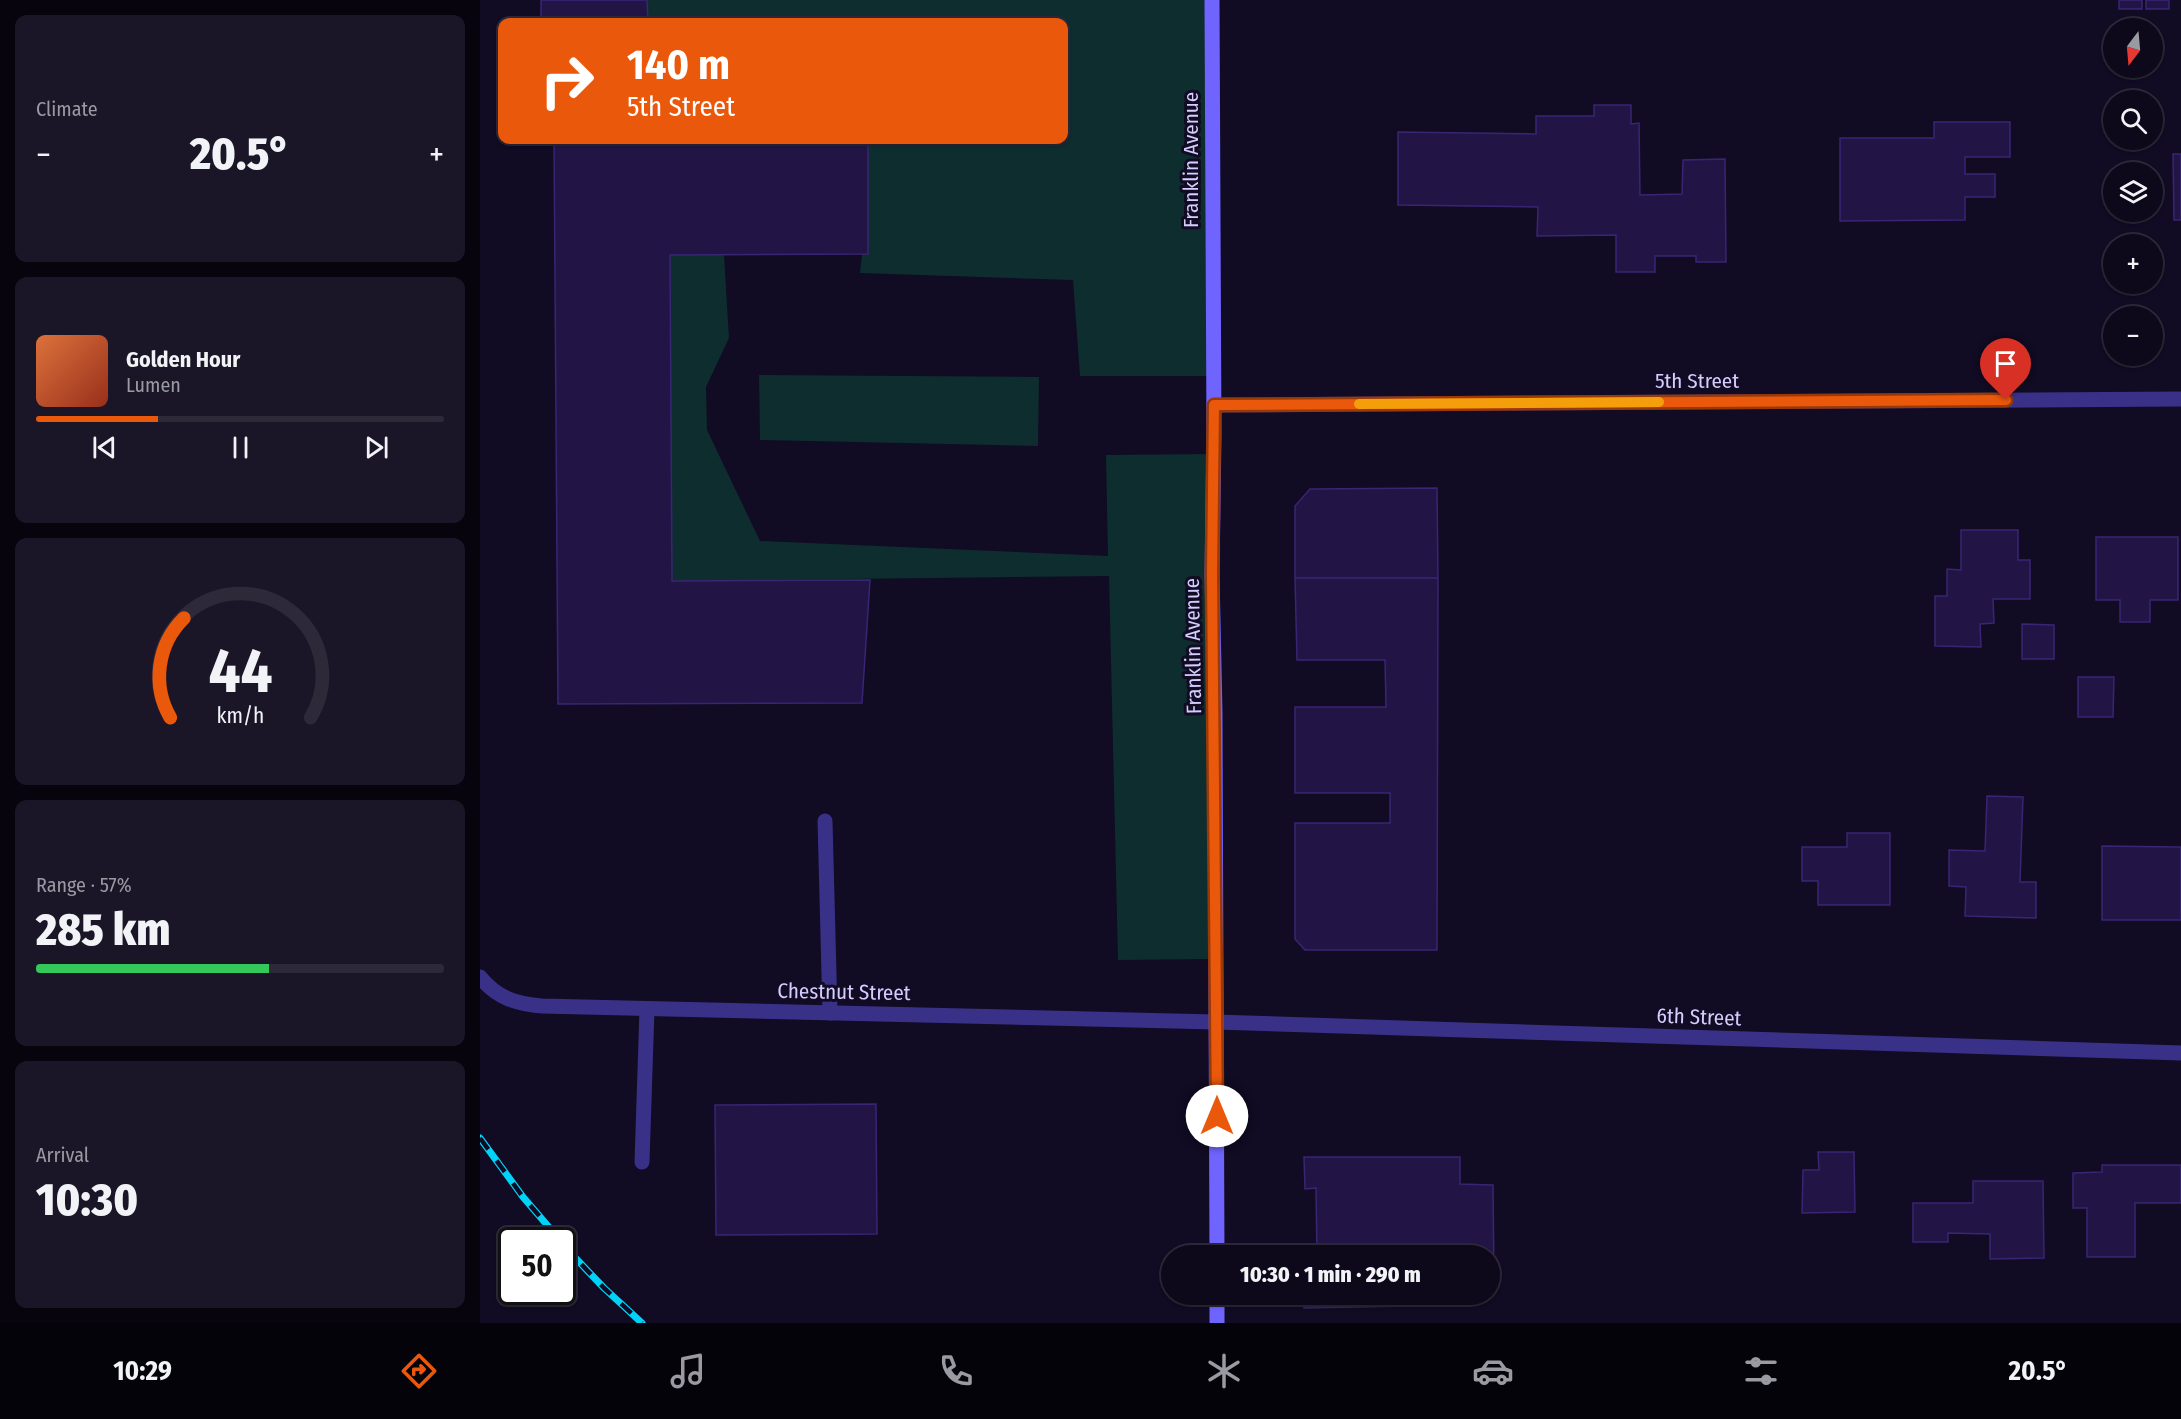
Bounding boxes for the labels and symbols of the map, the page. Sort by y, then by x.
north arrow [2103,18,2163,78]
street label: Franklin Avenue [1178,92,1204,228]
pin [1980,338,2031,400]
street label: 5th Street [1655,368,1739,394]
street label: Franklin Avenue [1179,578,1207,714]
street label: Chestnut Street [777,978,911,1006]
street label: 6th Street [1656,1003,1742,1031]
position arrow [1185,1084,1249,1148]
speed limit sign: 50 [498,1227,576,1305]

